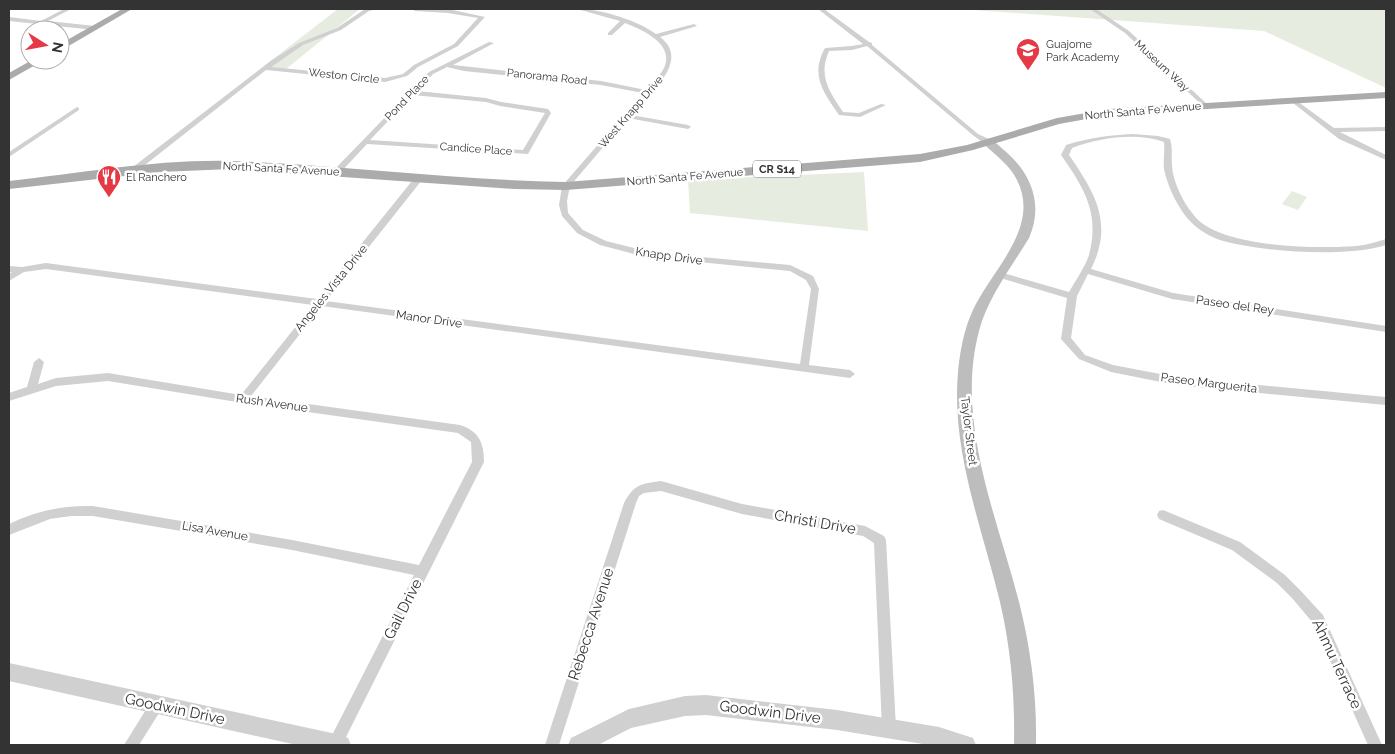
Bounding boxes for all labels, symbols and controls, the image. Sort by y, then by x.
north arrow [20,20,70,70]
school or university icon: Guajome Park Academy [1015,37,1041,71]
street label: Museum Way [1132,37,1192,95]
place label: Guajome Park Academy [1046,38,1120,64]
text: N [49,41,67,54]
street label: Weston Circle [308,66,381,86]
street label: Panorama Road [506,66,588,88]
street label: Pond Place [382,72,432,123]
street label: West Knapp Drive [596,73,666,151]
street label: North Santa Fe Avenue [1084,99,1202,123]
street label: Candice Place [439,140,513,158]
street label: North Santa Fe Avenue [222,159,340,179]
road number: CR S14 [753,160,801,178]
restaurant icon: El Ranchero [96,164,122,198]
street label: North Santa Fe Avenue [626,165,744,189]
place label: El Ranchero [126,171,187,184]
street label: Angeles Vista Drive [292,242,370,334]
street label: Knapp Drive [634,244,704,268]
street label: Paseo del Rey [1195,293,1275,317]
street label: Manor Drive [395,307,463,331]
street label: Paseo Marguerita [1160,370,1258,396]
street label: Rush Avenue [235,391,309,415]
street label: Taylor Street [958,396,980,466]
street label: Christi Drive [773,506,857,538]
street label: Lisa Avenue [181,518,249,544]
street label: Rebecca Avenue [564,565,618,682]
street label: Gail Drive [380,576,426,642]
street label: Ahmu Terrace [1308,616,1366,712]
street label: Goodwin Drive [123,690,227,728]
street label: Goodwin Drive [718,697,822,727]

